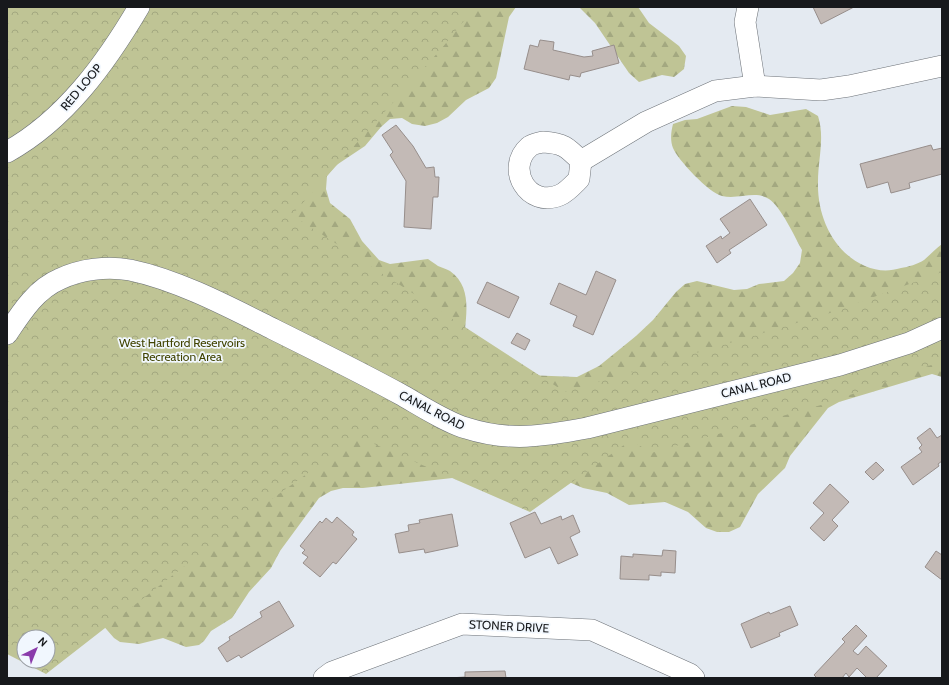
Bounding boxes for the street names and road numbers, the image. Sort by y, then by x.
street label: RED LOOP [57,60,105,113]
street label: CANAL ROAD [719,369,793,401]
street label: CANAL ROAD [397,387,468,433]
street label: STONER DRIVE [468,616,550,636]

